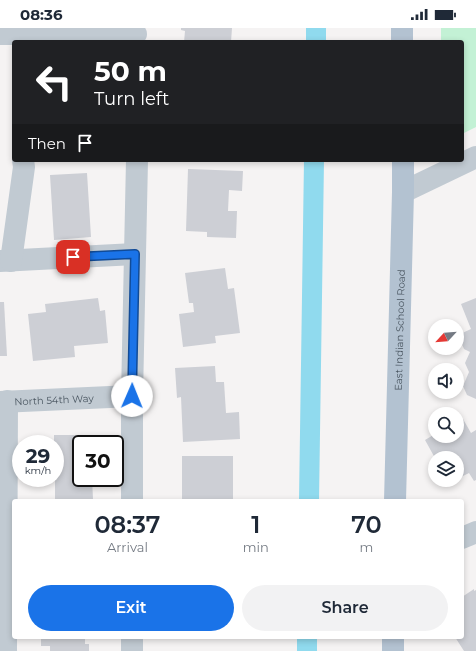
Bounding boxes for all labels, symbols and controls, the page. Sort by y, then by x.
text: 08:36 [20,5,62,24]
text: 50 m [94,54,167,88]
icon: left [28,56,80,108]
text: Turn left [94,88,169,110]
icon: arrive [74,132,96,154]
text: Then [28,134,66,153]
pin [56,240,90,274]
icon: arrive [62,246,84,268]
street label: East Indian School Road [391,269,407,391]
north arrow [428,319,464,355]
map controls [428,319,464,487]
button: sound [428,363,464,399]
position arrow [111,375,153,417]
street label: North 54th Way [14,391,95,408]
button: search [428,407,464,443]
speed limit sign: 30 [72,435,124,487]
text: 29 [26,444,50,468]
button: layers [428,451,464,487]
text: km/h [25,464,51,477]
text: 08:37 [94,510,160,539]
text: 1 [251,510,260,539]
text: 70 [351,510,382,539]
text: Arrival [107,539,148,555]
text: min [243,539,269,555]
text: m [360,539,373,555]
button: Exit [28,585,234,631]
button: Share [242,585,448,631]

